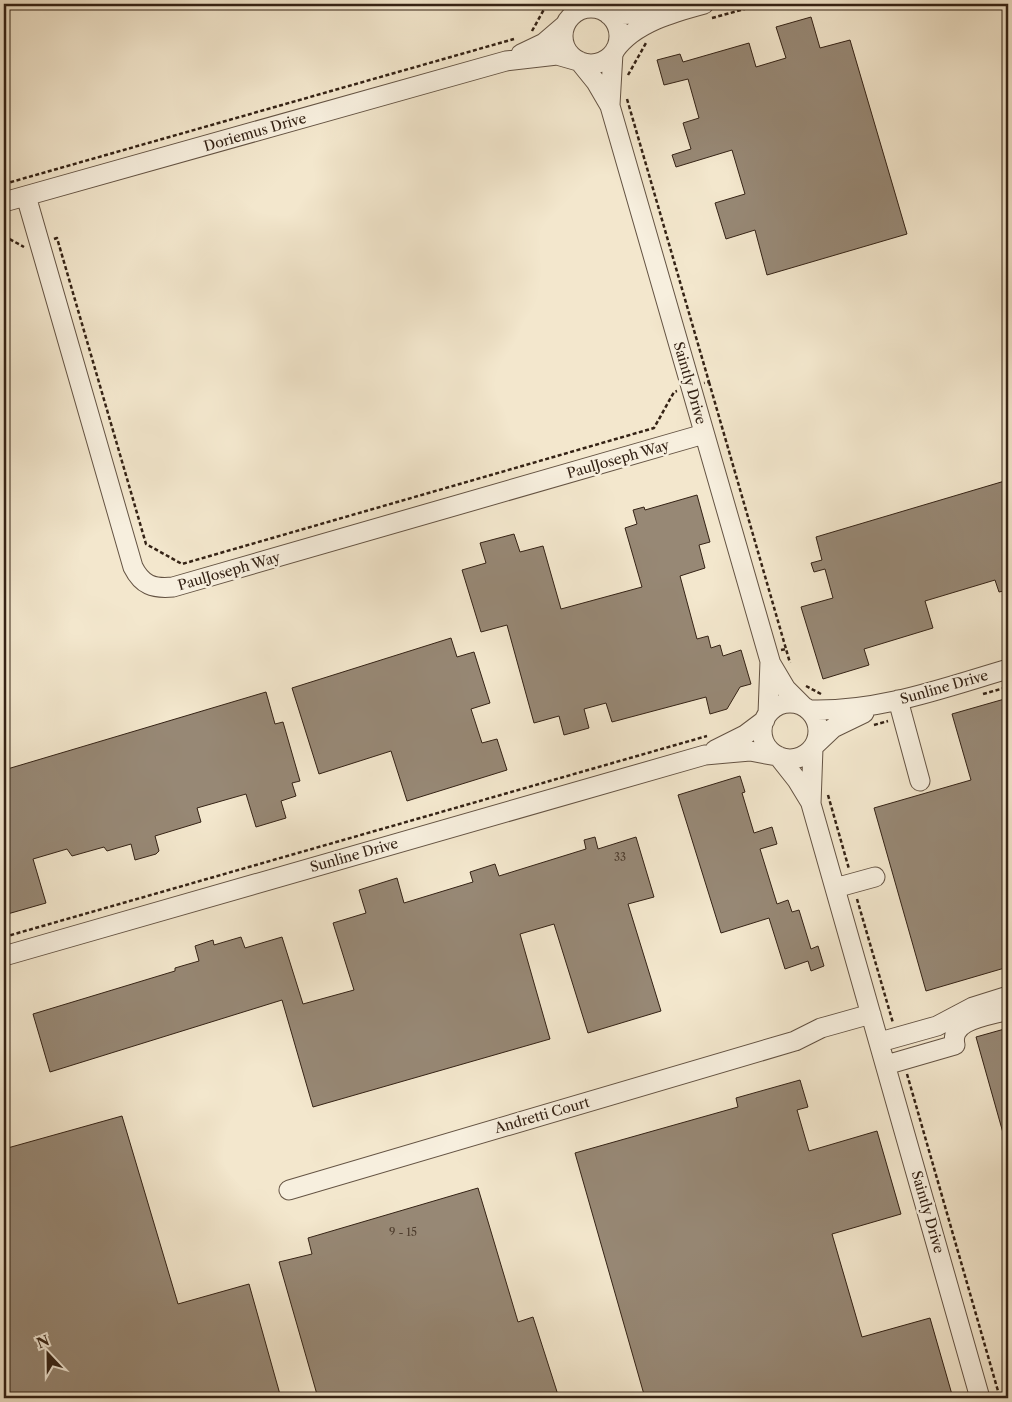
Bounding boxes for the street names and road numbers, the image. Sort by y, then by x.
street label: Doriemus Drive [202,109,308,155]
street label: Saintly Drive [670,340,710,427]
street label: PaulJoseph Way [565,436,672,482]
street label: PaulJoseph Way [176,548,283,594]
street label: Sunline Drive [898,666,990,708]
street label: Sunline Drive [308,834,400,876]
street label: Andretti Court [491,1093,592,1137]
street label: Saintly Drive [908,1169,948,1256]

